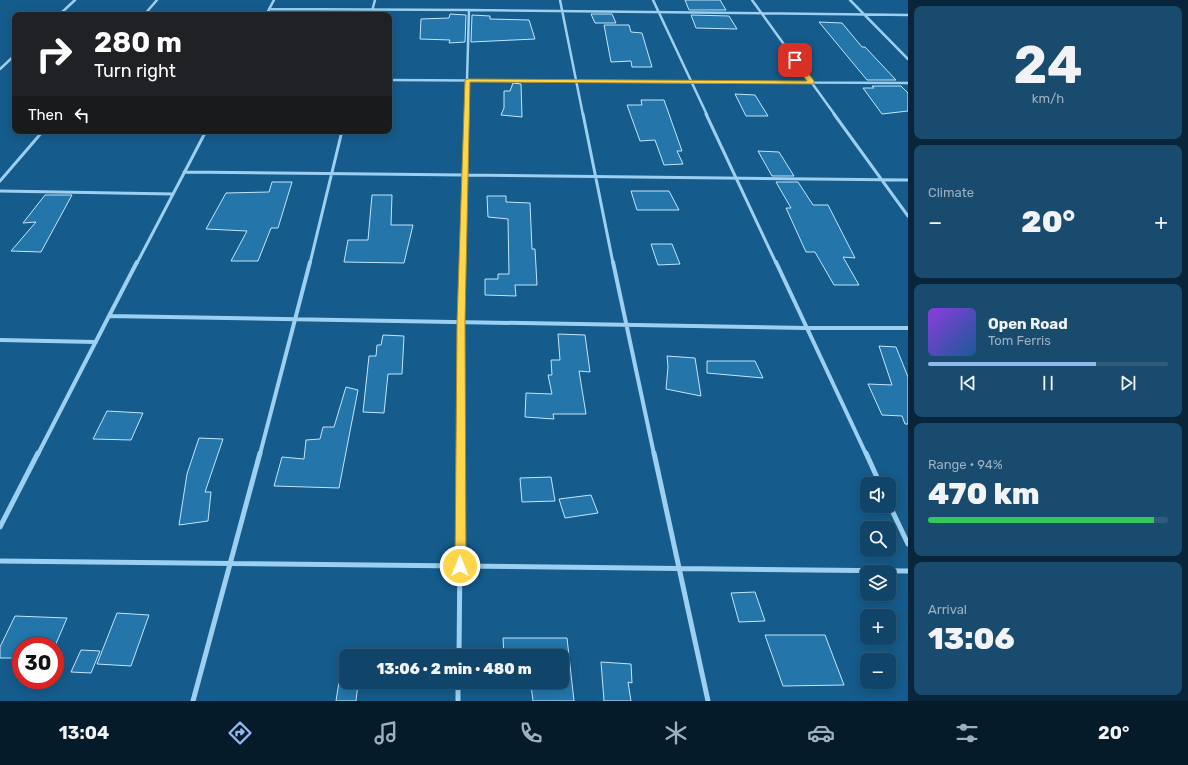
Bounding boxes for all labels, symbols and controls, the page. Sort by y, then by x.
text: 280 m [94,26,182,59]
icon: right [28,28,80,80]
text: 24 [1013,34,1083,96]
pin [778,43,812,77]
icon: arrive [784,49,806,71]
text: Turn right [94,60,176,82]
text: km/h [1032,91,1064,106]
icon: left [71,104,93,126]
text: Then [28,106,63,124]
text: Climate [928,185,974,200]
text: 20° [1021,204,1075,240]
text: − [928,209,942,236]
text: + [1154,209,1168,236]
text: Open Road [988,315,1068,333]
text: Tom Ferris [988,333,1051,348]
icon: previous [957,372,979,394]
icon: pause [1037,372,1059,394]
icon: next [1117,372,1139,394]
text: Range · 94% [928,457,1003,472]
text: 470 km [928,476,1040,512]
map controls [860,477,896,689]
button: sound [860,477,896,513]
button: search [860,521,896,557]
position arrow [439,545,481,587]
button: layers [860,565,896,601]
text: Arrival [928,602,967,617]
button: + [860,609,896,645]
text: 13:06 [928,621,1015,657]
speed limit sign: 30 [12,637,64,689]
button: − [860,653,896,689]
text: 13:06 · 2 min · 480 m [376,660,532,678]
icon: directions [226,719,254,747]
icon: music [372,719,400,747]
icon: phone [517,719,545,747]
icon: climate [662,719,690,747]
icon: car [807,719,835,747]
icon: filters [953,719,981,747]
text: 13:04 [59,722,109,744]
text: 20° [1098,722,1129,744]

